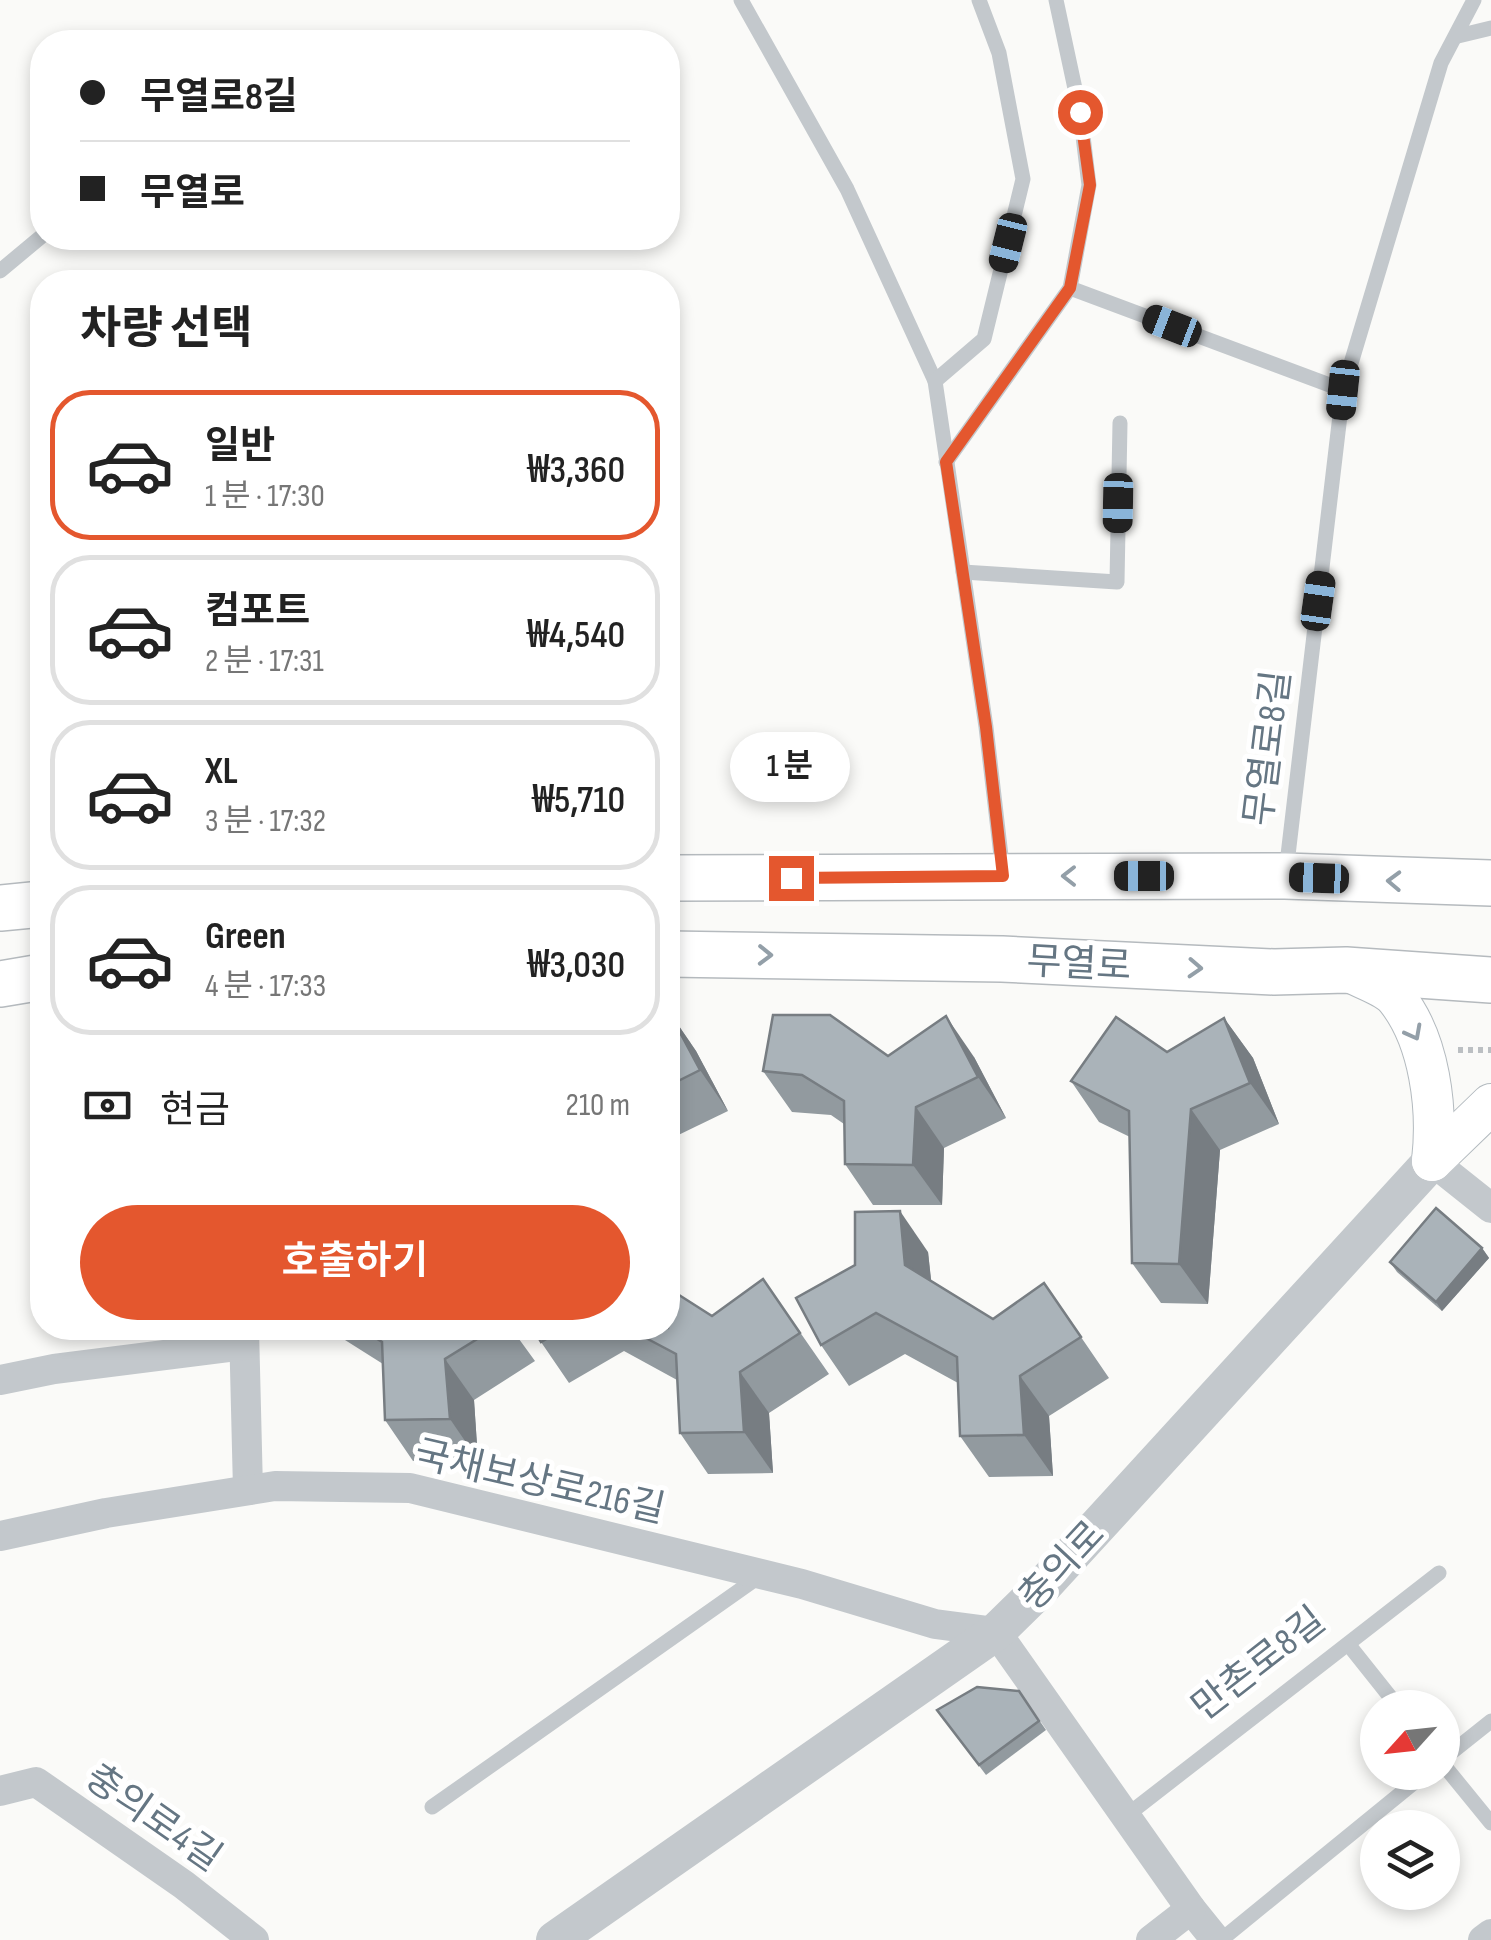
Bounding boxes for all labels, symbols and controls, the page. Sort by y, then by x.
text: 무열로8길 [140,75,298,120]
route start [1058,90,1103,135]
text: 무열로 [140,171,245,216]
car [986,210,1030,276]
car [1139,301,1205,351]
text: 차량 선택 [80,302,253,357]
car [1325,359,1361,421]
icon: car [85,420,175,510]
text: 일반 [205,424,275,469]
text: ₩3,360 [527,448,625,493]
car [1102,473,1134,533]
text: 1 분 · 17:30 [205,477,325,516]
car [1299,569,1337,633]
icon: car [85,585,175,675]
text: 컴포트 [205,589,310,634]
text: ₩4,540 [527,613,625,658]
text: 2 분 · 17:31 [205,642,324,681]
street label: 무열로8길 [1237,668,1300,829]
callout: 1 분 [731,733,851,803]
text: 1 분 [767,747,813,786]
text: XL [205,749,238,794]
icon: car [85,750,175,840]
text: ₩5,710 [532,778,625,823]
text: 3 분 · 17:32 [205,802,326,841]
route end [769,856,814,901]
car [1114,861,1174,891]
car [1288,862,1350,894]
one-way arrow [1060,865,1076,887]
one-way arrow [1385,870,1401,891]
text: Green [205,914,286,959]
icon: car [85,915,175,1005]
street label: 무열로 [1025,939,1132,990]
text: ₩3,030 [527,943,625,988]
one-way arrow [758,944,773,966]
one-way arrow [1187,957,1203,978]
text: 4 분 · 17:33 [205,967,326,1006]
one-way arrow [1402,1022,1422,1040]
icon: cash [80,1078,135,1133]
text: 210 m [566,1086,630,1125]
text: 현금 [160,1088,230,1133]
button: 호출하기 [80,1205,630,1320]
street label: 국채보상로216길 [410,1432,669,1533]
street label: 충의로 [1010,1512,1114,1620]
street label: 만촌로8길 [1183,1598,1334,1730]
north arrow [1360,1690,1460,1790]
map controls [1360,1690,1460,1910]
street label: 충의로4길 [76,1755,230,1881]
button: layers [1360,1810,1460,1910]

